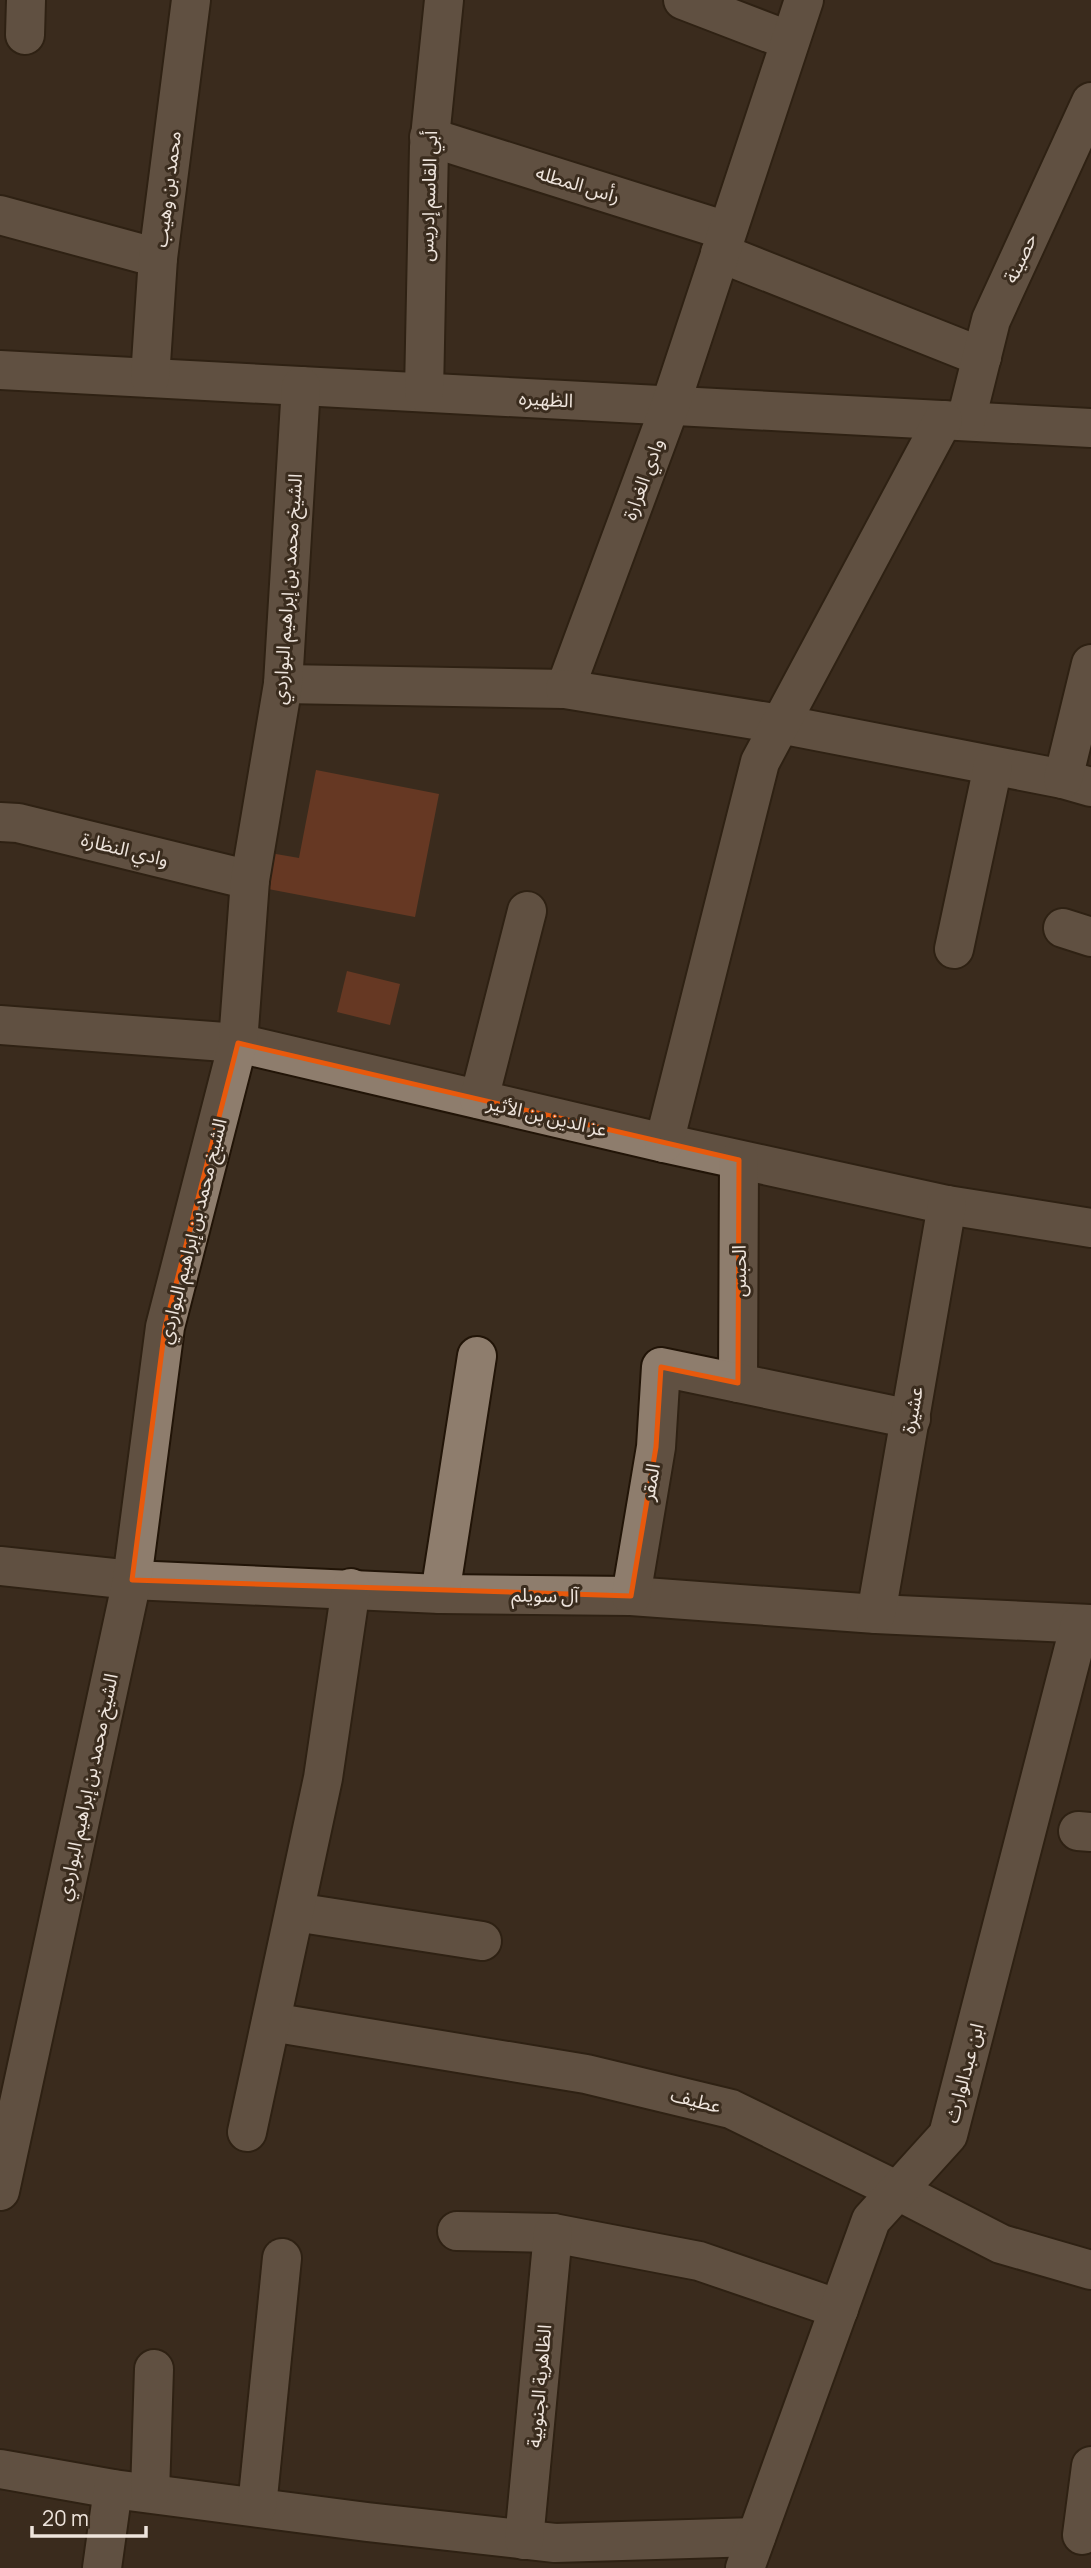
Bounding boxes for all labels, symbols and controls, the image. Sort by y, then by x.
street label: محمد بن وهيب [147,129,187,249]
street label: أبي القاسم إدريس [413,130,446,262]
street label: رأس المطله [533,159,623,209]
street label: حصينة [997,229,1043,287]
street label: الظهيره [518,385,574,413]
street label: وادي الغرارة [616,435,672,524]
street label: الشيخ محمد بن إبراهيم البواردي [266,473,310,706]
street label: وادي النظارة [78,826,171,875]
street label: عز الدين بن الأثير [483,1089,610,1142]
street label: الشيخ محمد بن إبراهيم البواردي [151,1116,235,1347]
street label: الحبس [726,1245,752,1297]
street label: عشيرة [895,1384,929,1436]
street label: المقر [634,1461,666,1504]
street label: آل سويلم [511,1581,580,1611]
street label: الشيخ محمد بن إبراهيم البواردي [50,1671,126,1903]
street label: ابن عبدالوارث [938,2020,990,2126]
street label: عطيف [668,2081,724,2119]
street label: الظاهرية الجنوبية [521,2323,557,2449]
scale bar [32,2494,145,2538]
text: 20 m [42,2504,89,2532]

